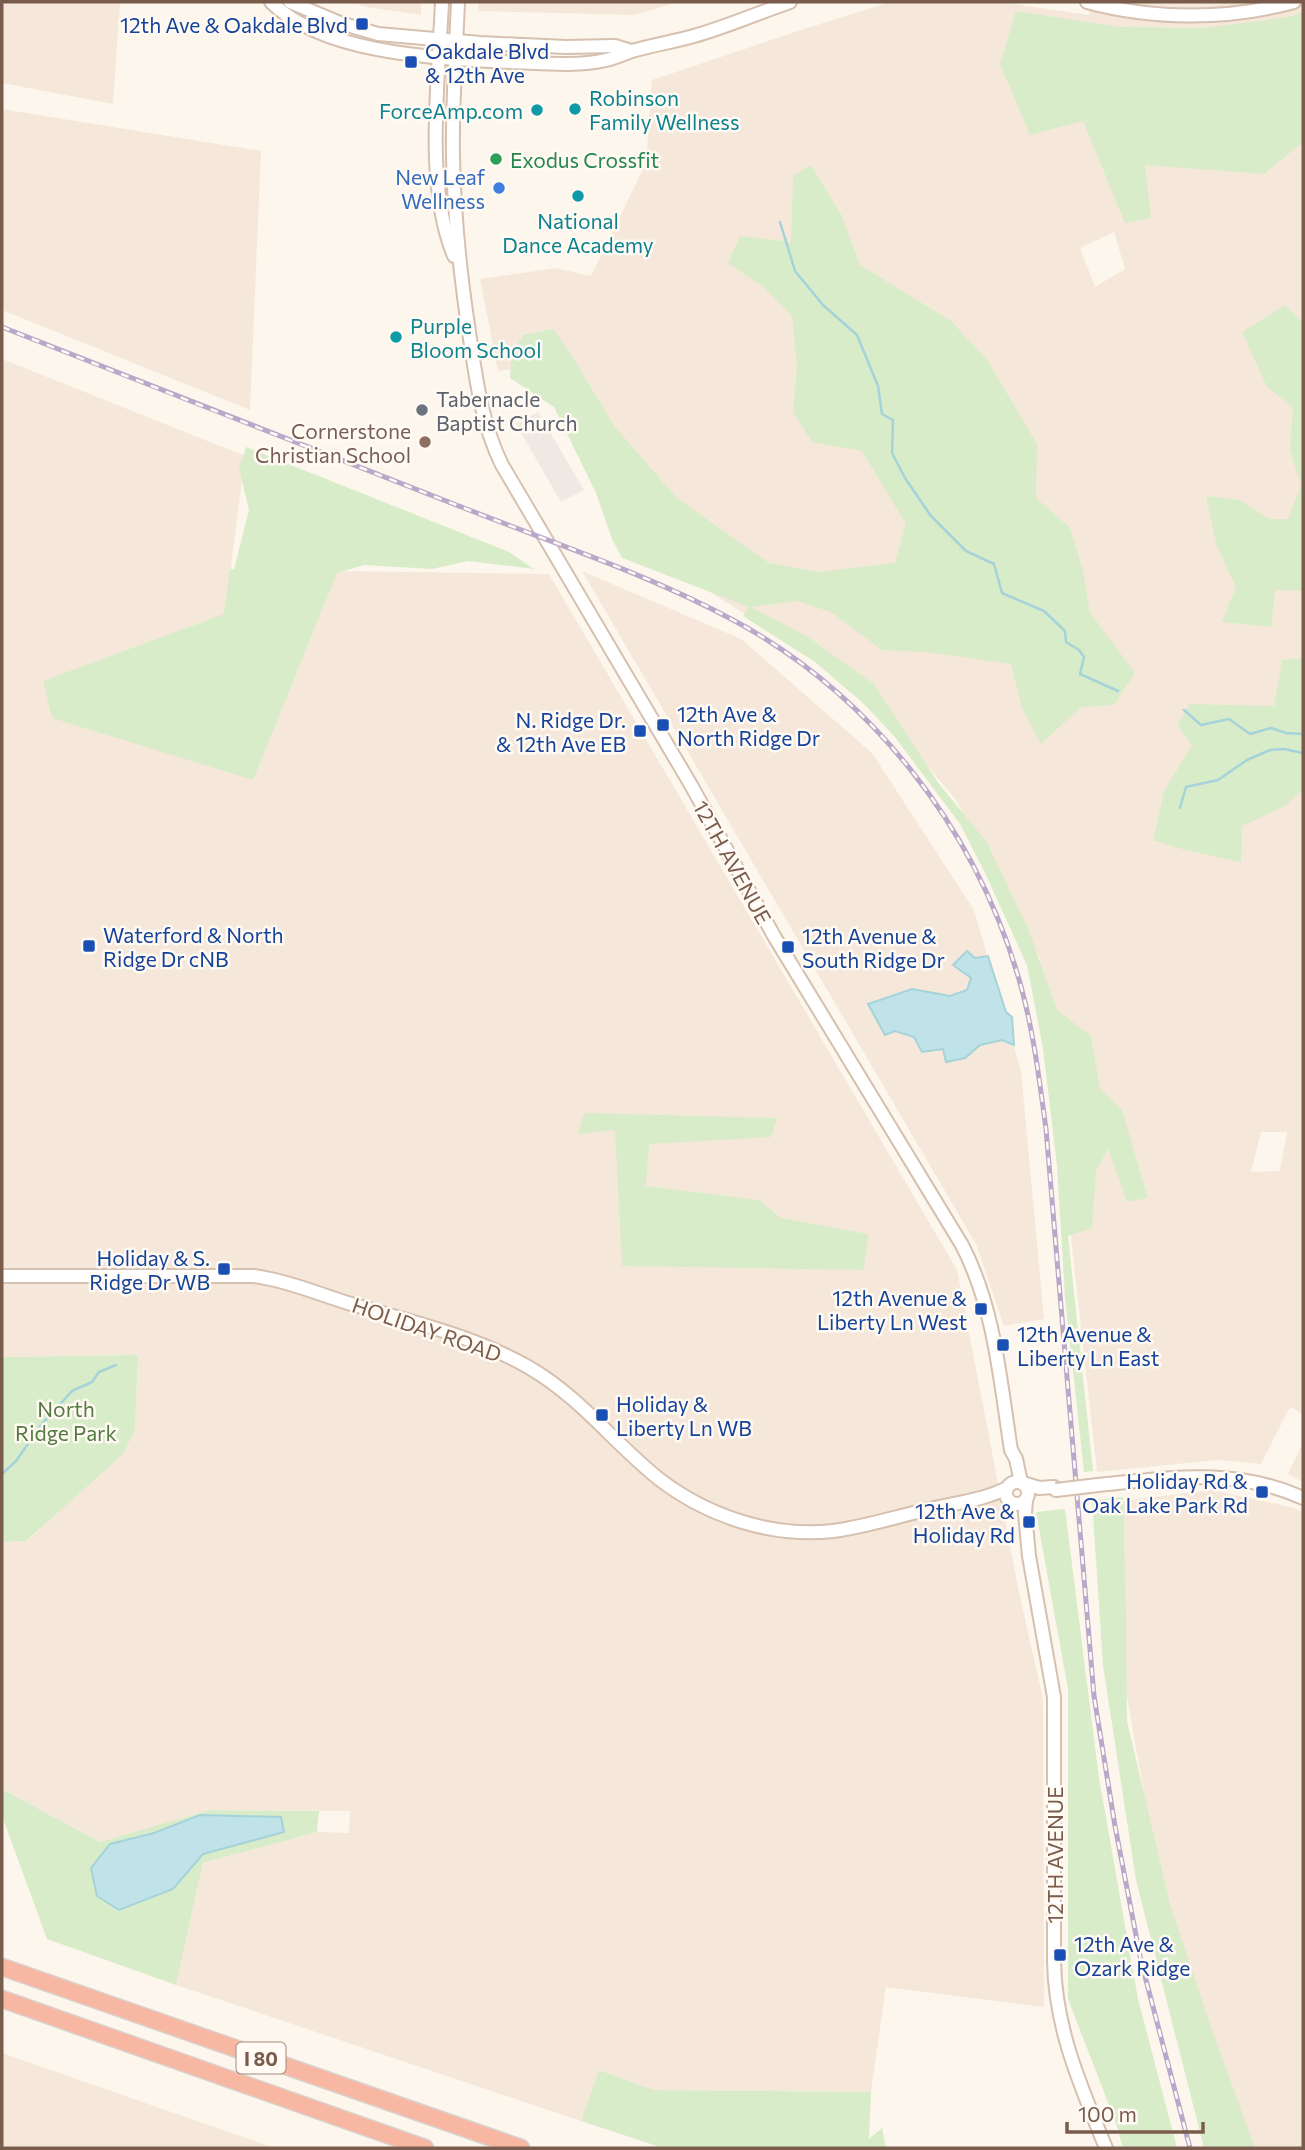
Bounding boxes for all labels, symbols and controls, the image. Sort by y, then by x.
place label: 12th Ave & Oakdale Blvd [120,12,348,37]
marker: 12th Ave & Oakdale Blvd [354,16,370,32]
place label: Oakdale Blvd & 12th Ave [425,38,549,87]
marker: Oakdale Blvd & 12th Ave [403,54,419,70]
place label: Robinson Family Wellness [589,85,739,134]
place label: ForceAmp.com [379,98,523,123]
marker: Robinson Family Wellness [567,101,583,117]
marker: ForceAmp.com [529,102,545,118]
place label: Exodus Crossfit [510,147,659,172]
marker: Exodus Crossfit [488,151,504,167]
place label: New Leaf Wellness [395,164,486,213]
marker: New Leaf Wellness [491,180,507,196]
marker: National Dance Academy [570,188,586,204]
place label: National Dance Academy [502,208,654,257]
place label: Purple Bloom School [410,313,542,362]
marker: Purple Bloom School [388,329,404,345]
place label: Tabernacle Baptist Church [436,386,578,435]
marker: Tabernacle Baptist Church [414,402,430,418]
place label: Cornerstone Christian School [255,418,411,467]
marker: Cornerstone Christian School [417,434,433,450]
place label: 12th Ave & North Ridge Dr [677,701,820,750]
place label: N. Ridge Dr. & 12th Ave EB [496,707,626,756]
marker: 12th Ave & North Ridge Dr [655,717,671,733]
marker: N. Ridge Dr. & 12th Ave EB [632,723,648,739]
street label: 12TH AVENUE [689,796,777,928]
place label: Waterford & North Ridge Dr cNB [103,922,284,971]
place label: 12th Avenue & South Ridge Dr [802,923,945,972]
marker: Waterford & North Ridge Dr cNB [81,938,97,954]
marker: 12th Avenue & South Ridge Dr [780,939,796,955]
place label: Holiday & S. Ridge Dr WB [89,1245,210,1294]
marker: Holiday & S. Ridge Dr WB [216,1261,232,1277]
place label: 12th Avenue & Liberty Ln West [817,1285,968,1334]
street label: HOLIDAY ROAD [349,1292,505,1366]
marker: 12th Avenue & Liberty Ln West [973,1301,989,1317]
place label: 12th Avenue & Liberty Ln East [1017,1321,1159,1370]
marker: 12th Avenue & Liberty Ln East [995,1337,1011,1353]
place label: Holiday & Liberty Ln WB [616,1391,752,1440]
park label: North Ridge Park [15,1396,117,1445]
marker: Holiday & Liberty Ln WB [594,1407,610,1423]
place label: Holiday Rd & Oak Lake Park Rd [1082,1468,1249,1517]
marker: Holiday Rd & Oak Lake Park Rd [1254,1484,1270,1500]
place label: 12th Ave & Holiday Rd [913,1498,1016,1547]
marker: 12th Ave & Holiday Rd [1021,1514,1037,1530]
street label: 12TH AVENUE [1042,1786,1067,1924]
place label: 12th Ave & Ozark Ridge [1074,1931,1190,1980]
marker: 12th Ave & Ozark Ridge [1052,1947,1068,1963]
road number: I 80 [236,2042,286,2074]
scale bar [1067,2090,1204,2134]
text: 100 m [1078,2101,1137,2126]

